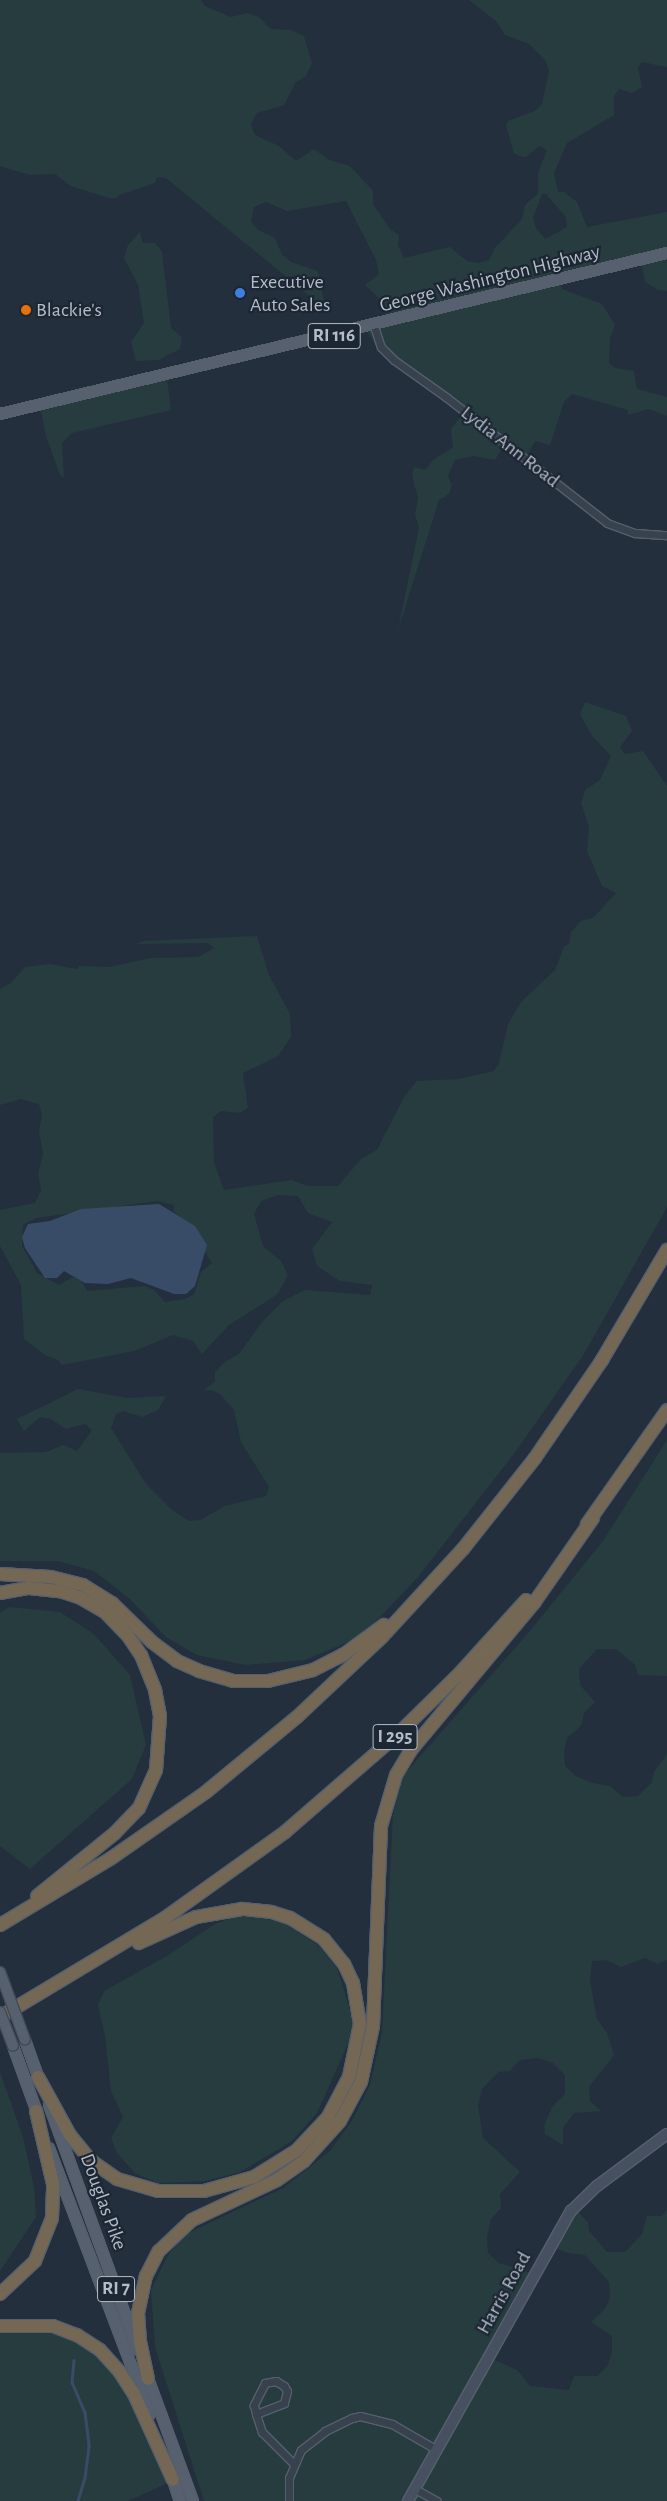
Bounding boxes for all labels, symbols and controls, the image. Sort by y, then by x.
street label: George Washington Highway [377,240,603,318]
place label: Executive Auto Sales [250,270,330,317]
marker: Executive Auto Sales [234,287,246,299]
place label: Blackie's [36,298,102,322]
marker: Blackie's [20,304,32,316]
road number: RI 116 [306,320,362,352]
street label: Lydia Ann Road [456,401,564,493]
road number: I 295 [372,1720,418,1754]
street label: Douglas Pike [74,2151,132,2253]
street label: Harris Road [472,2248,536,2338]
road number: RI 7 [96,2272,136,2306]

